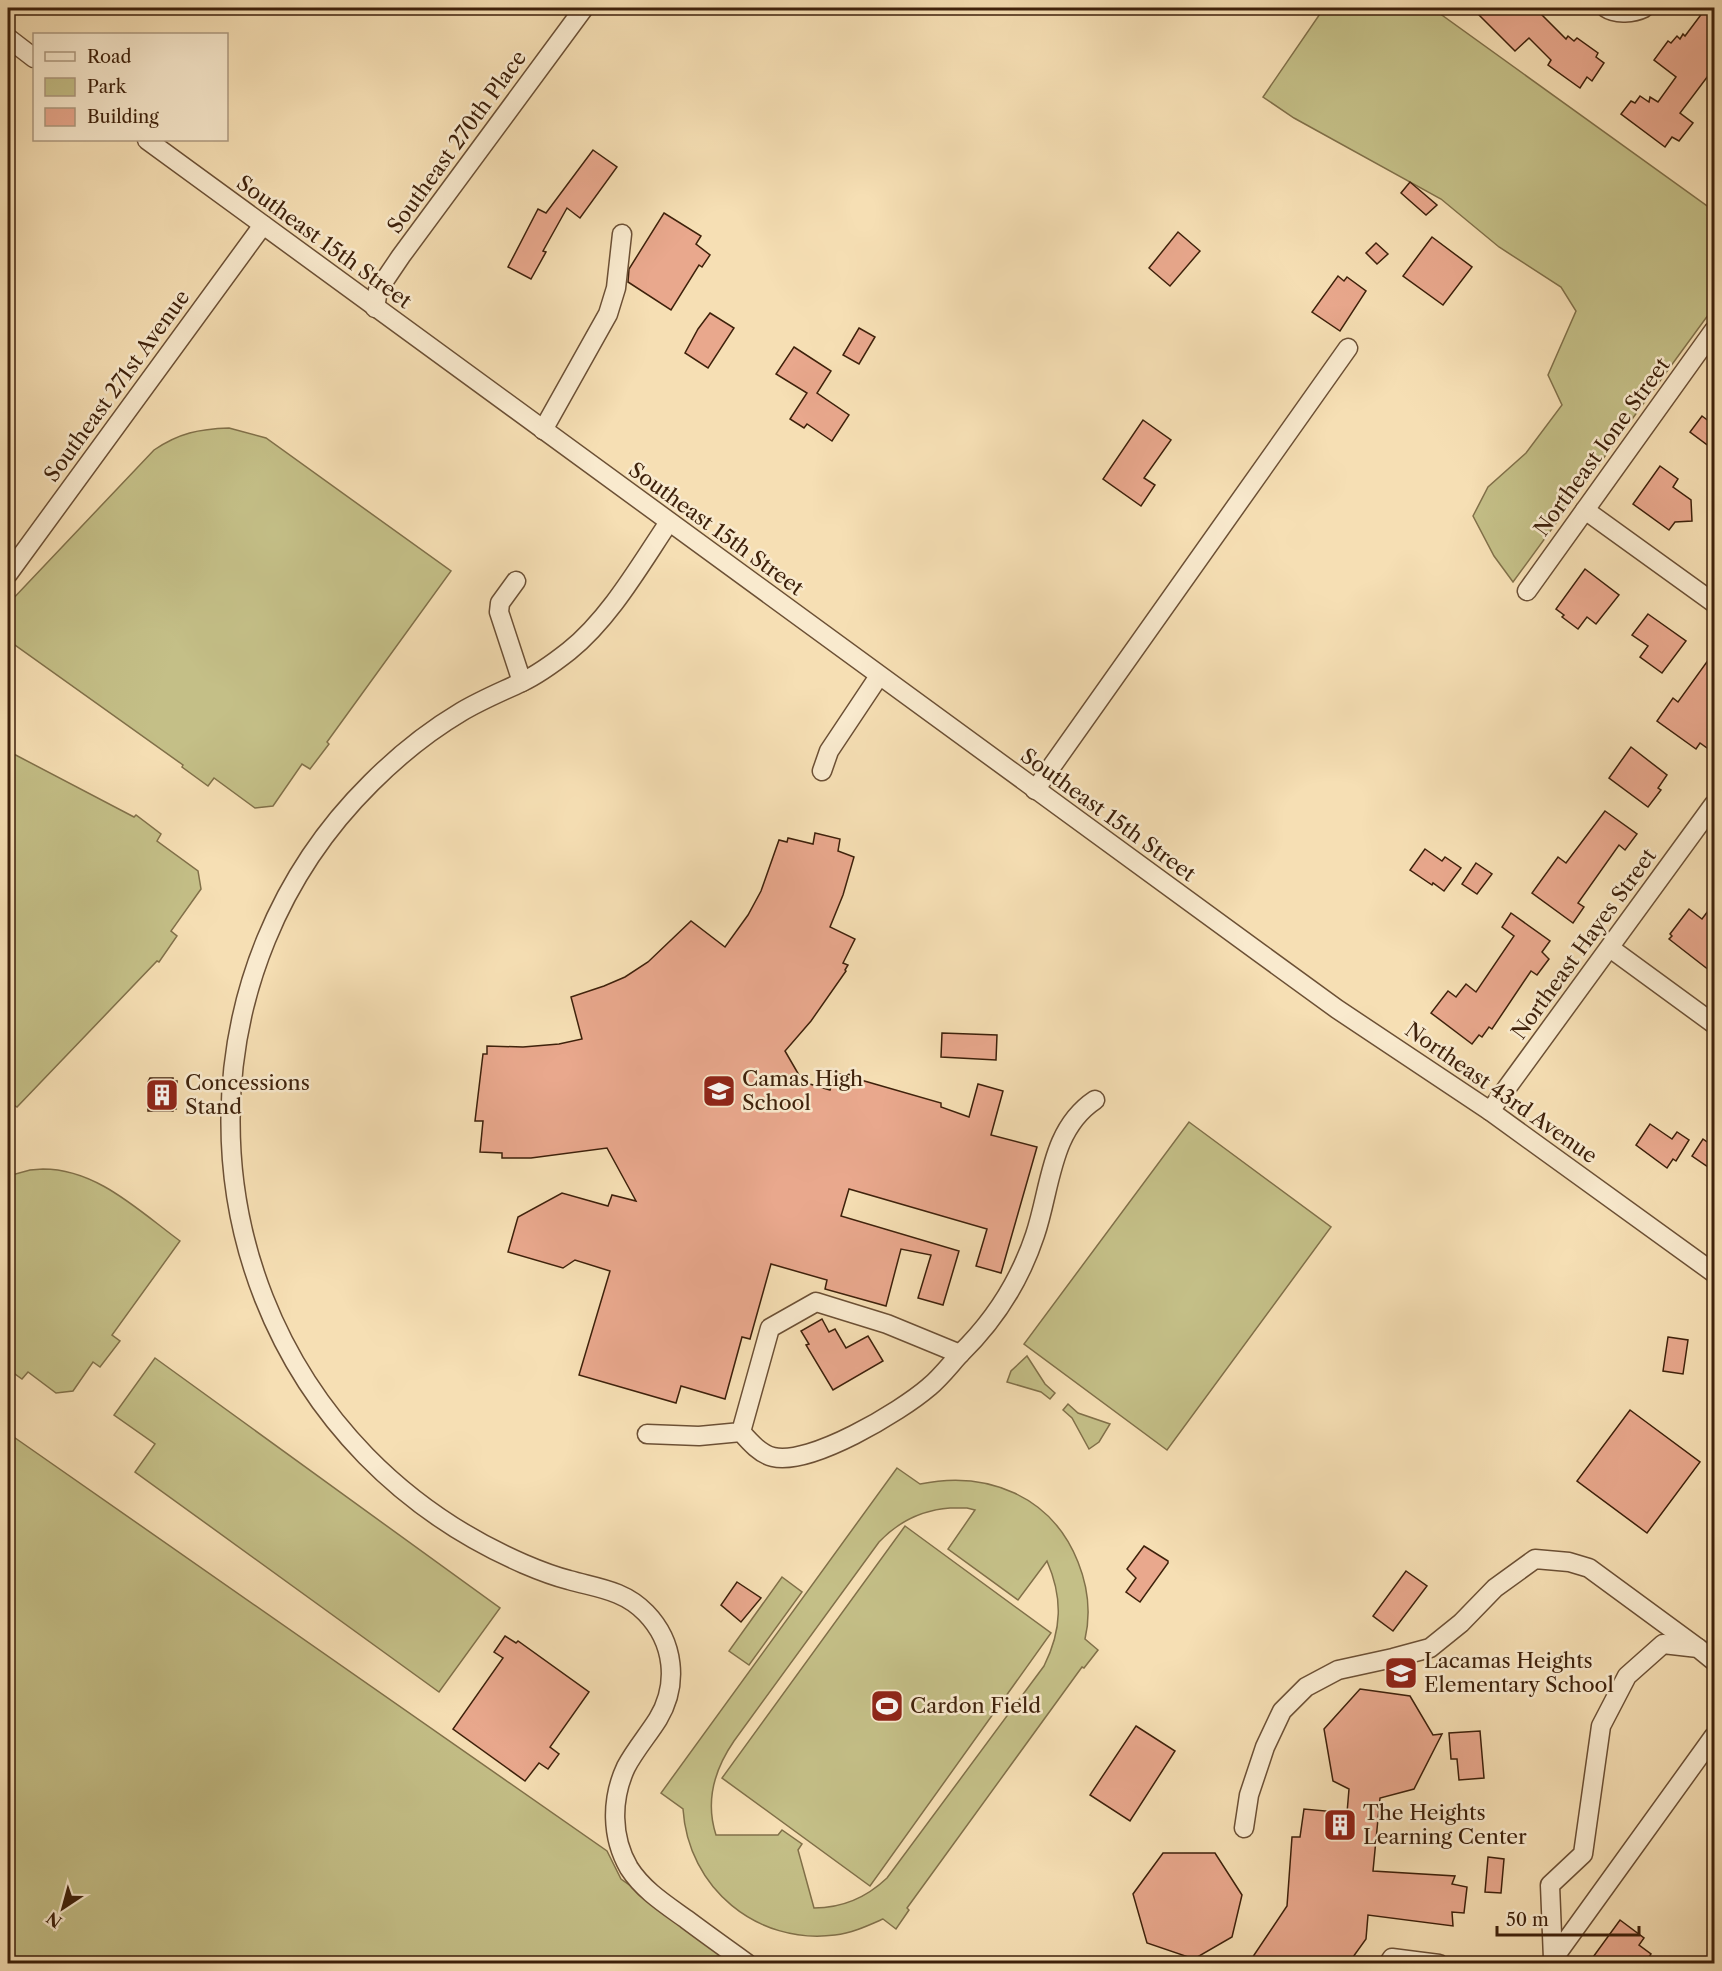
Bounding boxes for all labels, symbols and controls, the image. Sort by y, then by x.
legend [33,33,228,141]
street label: Southeast 270th Place [382,45,531,238]
text: Road [87,46,132,68]
text: Park [87,76,128,98]
text: Building [87,106,159,128]
street label: Southeast 15th Street [232,170,417,314]
street label: Southeast 271st Avenue [39,285,195,486]
street label: Northeast Ione Street [1529,352,1675,541]
street label: Southeast 15th Street [624,457,809,601]
street label: Southeast 15th Street [1016,743,1201,887]
street label: Northeast Hayes Street [1506,843,1661,1044]
street label: Northeast 43rd Avenue [1401,1017,1602,1168]
place label: Camas High School [742,1066,863,1115]
place label: Concessions Stand [185,1070,310,1119]
school or university icon: Camas High School [701,1073,737,1109]
building icon: Concessions Stand [144,1077,180,1113]
place label: Lacamas Heights Elementary School [1424,1648,1614,1697]
school or university icon: Lacamas Heights Elementary School [1383,1655,1419,1691]
sports icon: Cardon Field [869,1688,905,1724]
place label: Cardon Field [910,1693,1041,1718]
place label: The Heights Learning Center [1363,1800,1527,1849]
building icon: The Heights Learning Center [1322,1807,1358,1843]
north arrow [33,1878,93,1938]
scale bar [1497,1899,1640,1937]
text: N [43,1908,66,1932]
text: 50 m [1506,1909,1549,1931]

